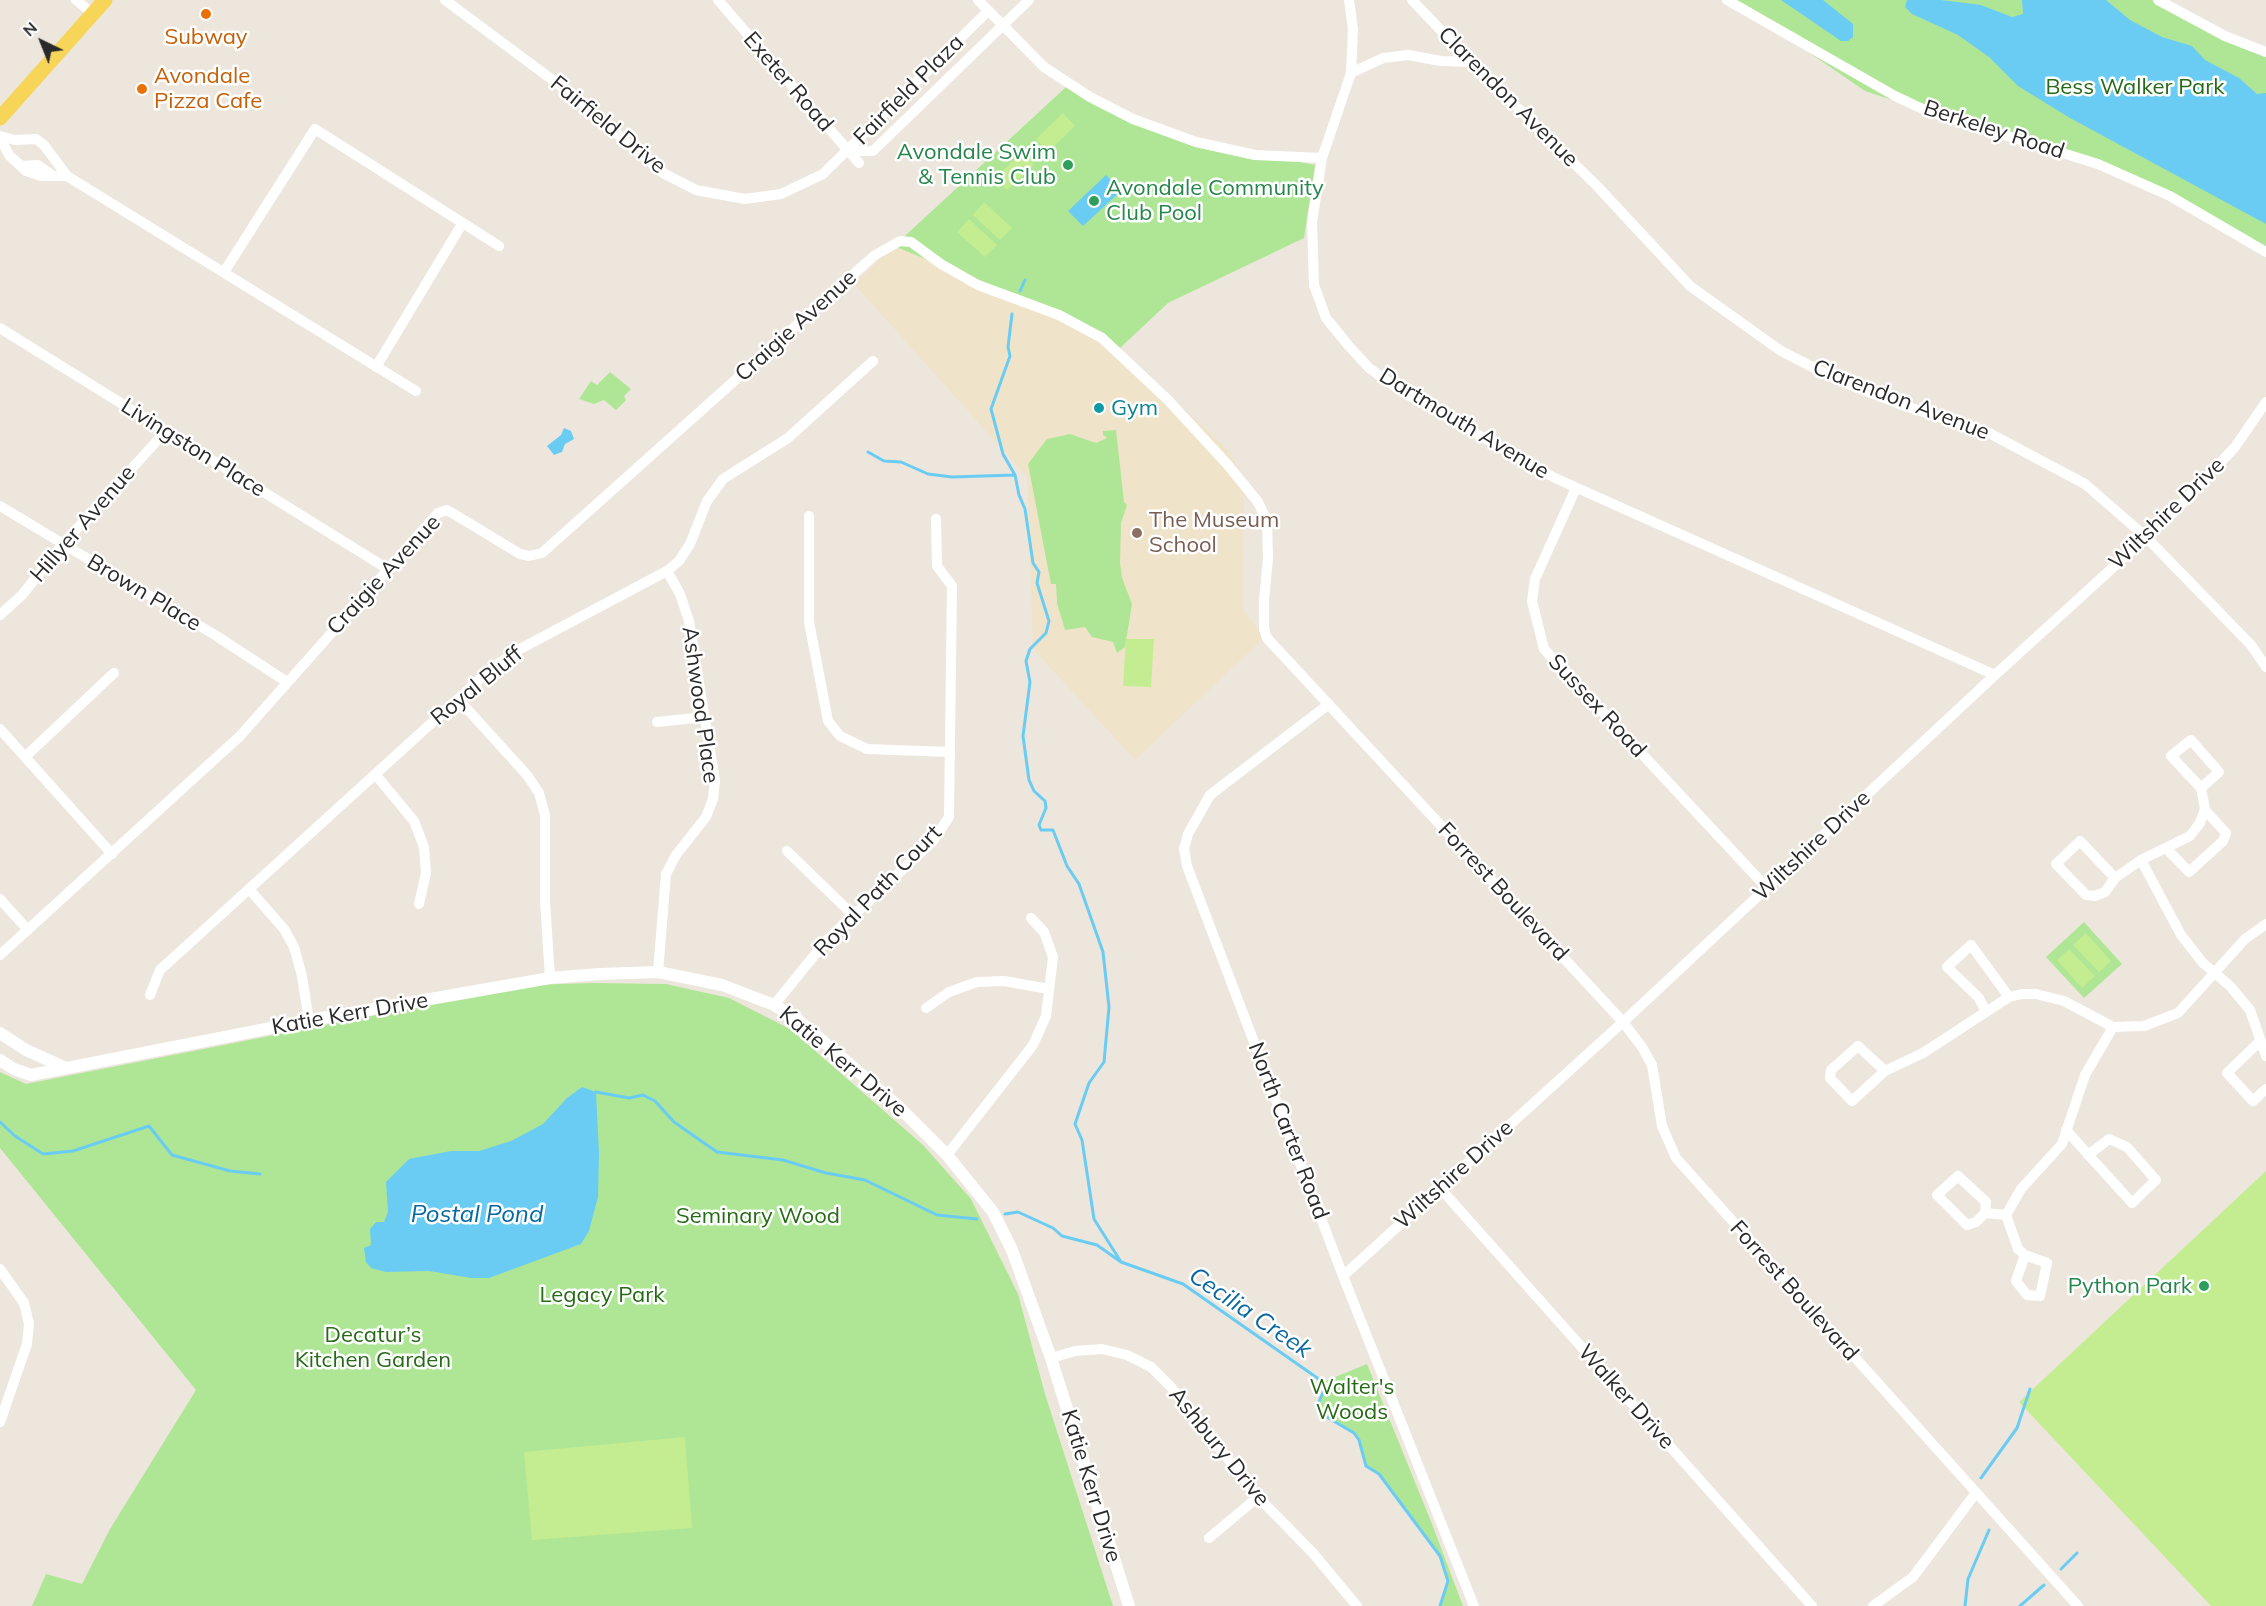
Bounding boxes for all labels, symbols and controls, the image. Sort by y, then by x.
marker: Subway [199,7,213,21]
north arrow [12,12,72,72]
text: N [18,17,41,40]
street label: Clarendon Avenue [1432,21,1584,173]
place label: Subway [164,24,248,50]
street label: Exeter Road [737,27,839,137]
street label: Fairfield Plaza [848,29,970,151]
place label: Avondale Pizza Cafe [154,63,262,114]
street label: Fairfield Drive [545,70,671,180]
park label: Bess Walker Park [2045,74,2225,100]
marker: Avondale Pizza Cafe [135,82,149,96]
street label: Berkeley Road [1920,95,2068,165]
place label: Avondale Swim & Tennis Club [897,139,1056,190]
marker: Avondale Swim & Tennis Club [1061,158,1075,172]
place label: Avondale Community Club Pool [1106,175,1324,226]
marker: Avondale Community Club Pool [1087,194,1101,208]
street label: Craigie Avenue [730,265,862,387]
street label: Clarendon Avenue [1809,354,1993,446]
street label: Dartmouth Avenue [1374,363,1554,485]
street label: Livingston Place [116,393,270,503]
place label: Gym [1111,395,1158,421]
marker: Gym [1092,401,1106,415]
street label: Wiltshire Drive [2104,452,2230,576]
street label: Hillyer Avenue [25,460,141,588]
place label: The Museum School [1149,507,1279,558]
street label: Craigie Avenue [322,510,446,640]
marker: The Museum School [1130,526,1144,540]
street label: Brown Place [82,549,206,637]
street label: Ashwood Place [676,625,724,785]
street label: Royal Bluff [426,641,528,731]
street label: Sussex Road [1542,649,1652,763]
street label: Wiltshire Drive [1748,785,1876,907]
street label: Forrest Boulevard [1432,817,1574,967]
street label: Royal Path Court [809,820,947,962]
street label: Katie Kerr Drive [270,987,430,1041]
street label: Katie Kerr Drive [774,1001,912,1123]
street label: North Carter Road [1242,1039,1334,1223]
street label: Wiltshire Drive [1389,1115,1519,1235]
water label: Postal Pond [411,1201,543,1229]
park label: Seminary Wood [676,1203,840,1229]
street label: Forrest Boulevard [1724,1215,1864,1367]
water label: Cecilia Creek [1183,1261,1317,1365]
place label: Python Park [2068,1273,2192,1299]
marker: Python Park [2197,1279,2211,1293]
park label: Legacy Park [539,1282,665,1308]
park label: Decatur’s Kitchen Garden [295,1322,451,1374]
street label: Walker Drive [1572,1339,1680,1455]
park label: Walter's Woods [1310,1374,1394,1426]
street label: Ashbury Drive [1163,1382,1275,1512]
street label: Katie Kerr Drive [1055,1406,1127,1566]

